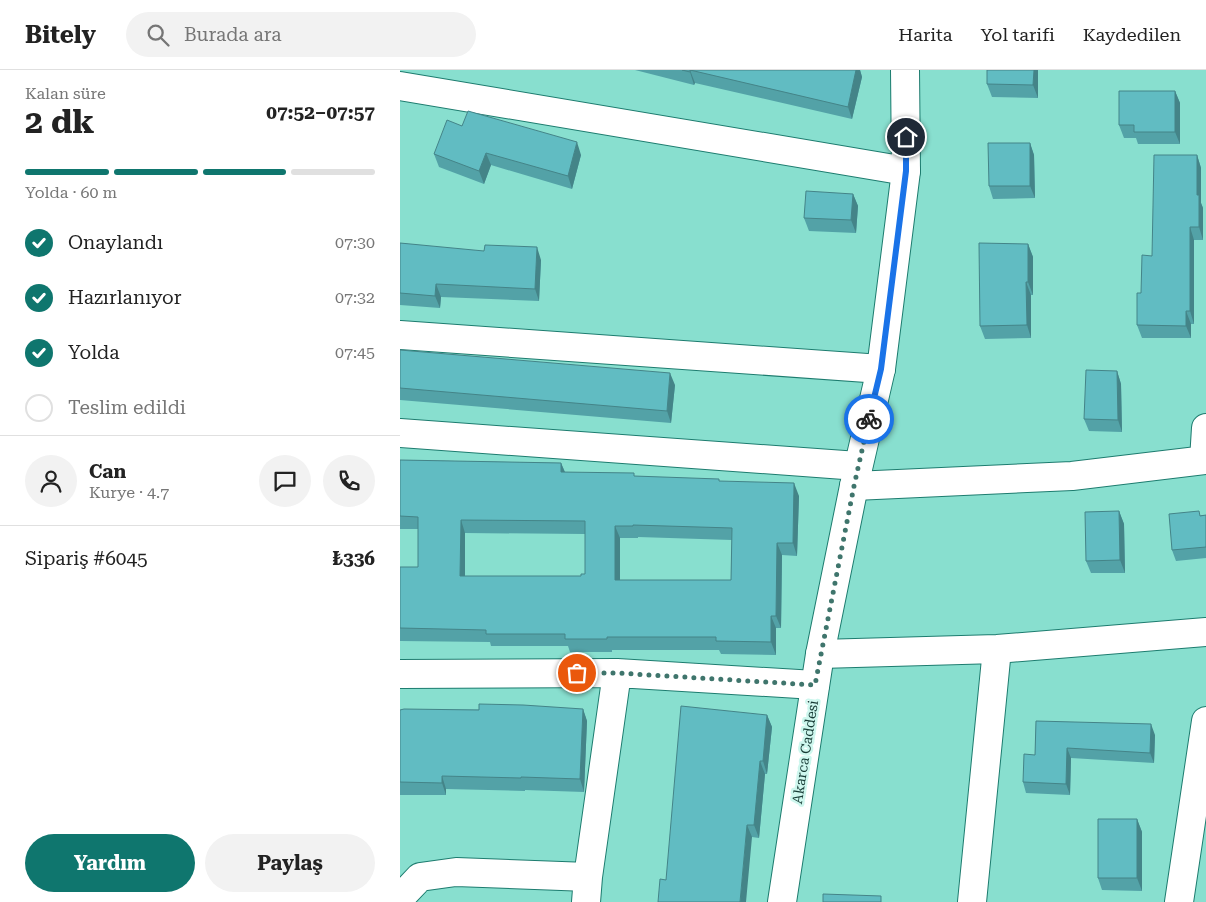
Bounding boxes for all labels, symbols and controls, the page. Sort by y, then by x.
search box [126,12,476,57]
text: Bitely [25,21,96,49]
icon: search [144,21,172,49]
text: Burada ara [184,23,282,46]
text: Harita [898,24,952,45]
text: Yol tarifi [980,24,1055,45]
text: Kaydedilen [1083,24,1181,45]
text: Kalan süre [25,84,106,103]
text: 07:52–07:57 [266,101,375,124]
text: 2 dk [25,103,94,141]
pin [885,116,927,158]
icon: home [892,123,920,151]
text: Yolda · 60 m [25,183,117,202]
icon: check [25,229,53,257]
text: Onaylandı [68,231,163,254]
text: 07:30 [335,233,375,252]
icon: check [25,284,53,312]
text: Hazırlanıyor [68,286,182,309]
text: 07:32 [335,288,375,307]
icon: check [25,339,53,367]
text: Yolda [68,341,120,364]
text: 07:45 [335,343,375,362]
courier [844,394,894,444]
text: Teslim edildi [68,396,186,419]
icon: bike [855,405,883,433]
button: person [25,455,77,507]
button: chat [259,455,311,507]
button: phone [323,455,375,507]
text: Can [89,460,126,483]
text: Kurye · 4.7 [89,483,169,502]
text: Sipariş #6045 [25,547,148,570]
text: ₺336 [332,547,375,570]
pin [556,652,598,694]
icon: bag [563,659,591,687]
street label: Akarca Caddesi [789,698,821,805]
button: Yardım [25,834,195,892]
button: Paylaş [205,834,375,892]

